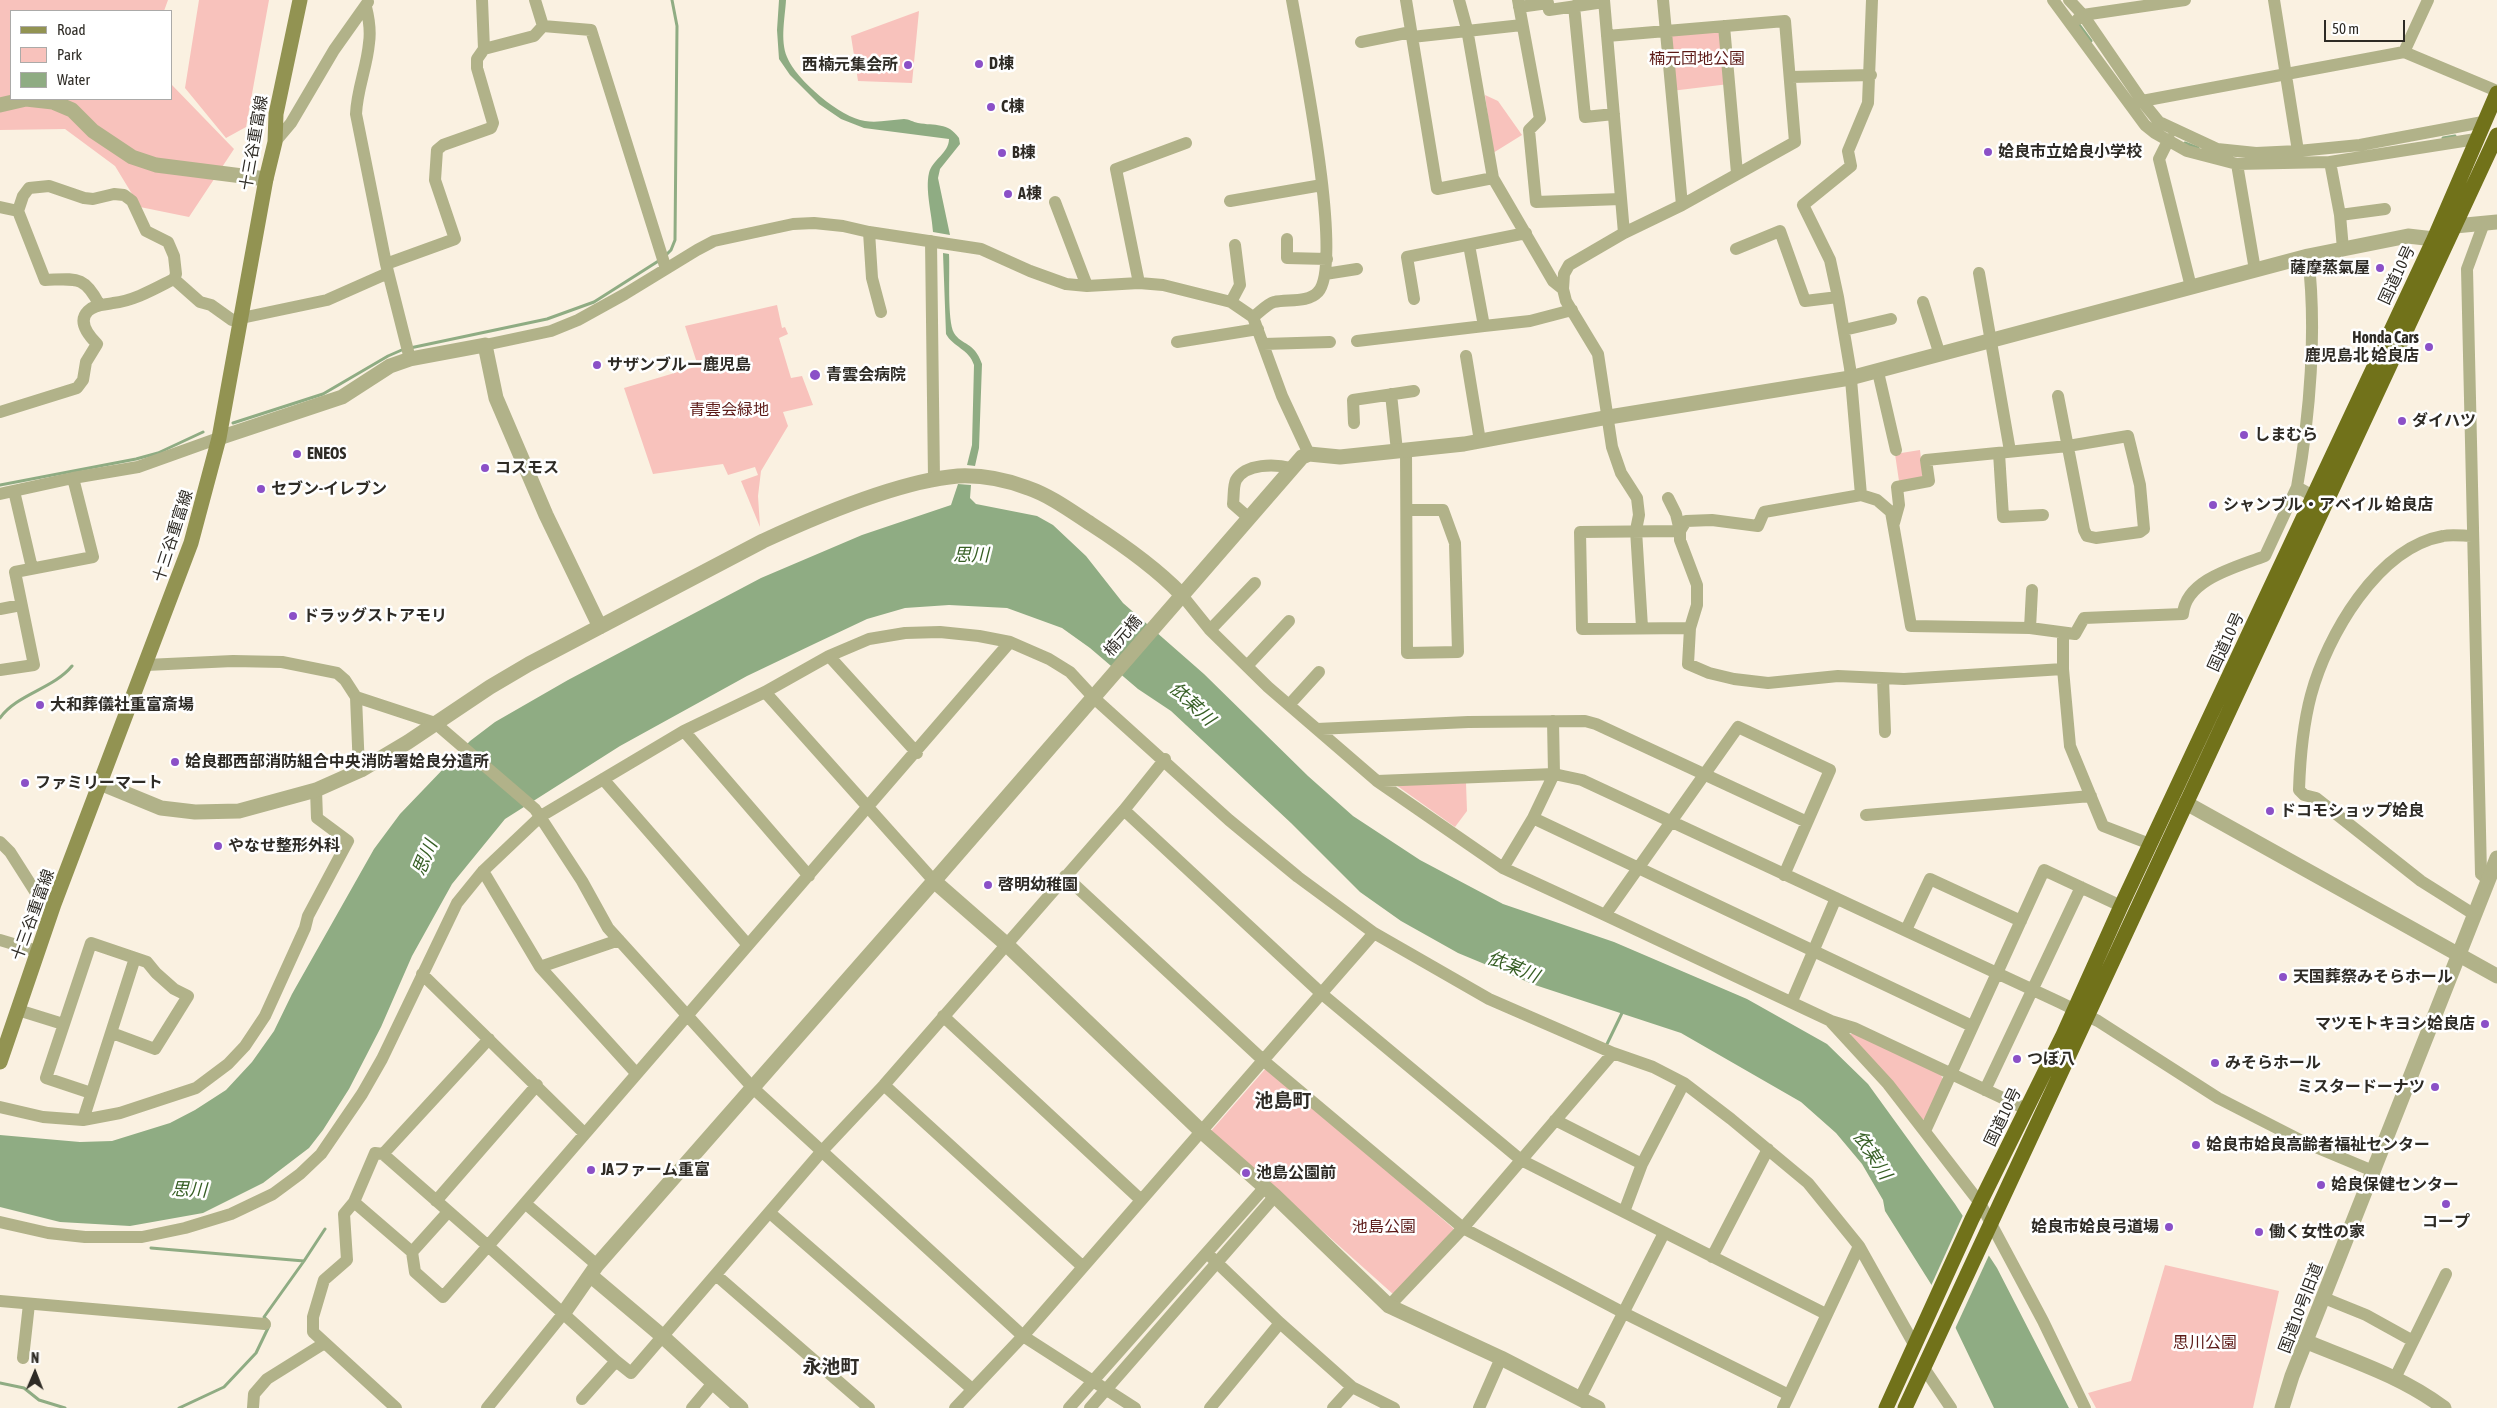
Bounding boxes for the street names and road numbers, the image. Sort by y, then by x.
street label: 十三谷重富線 [236,94,272,192]
street label: 国道10号 [2375,242,2419,308]
street label: 十三谷重富線 [149,487,197,585]
street label: 国道10号 [2204,609,2248,675]
street label: 楠元橋 [1100,612,1146,660]
street label: 十三谷重富線 [8,867,58,963]
street label: 国道10号 [1981,1084,2025,1150]
street label: 国道10号旧道 [2275,1260,2327,1356]

